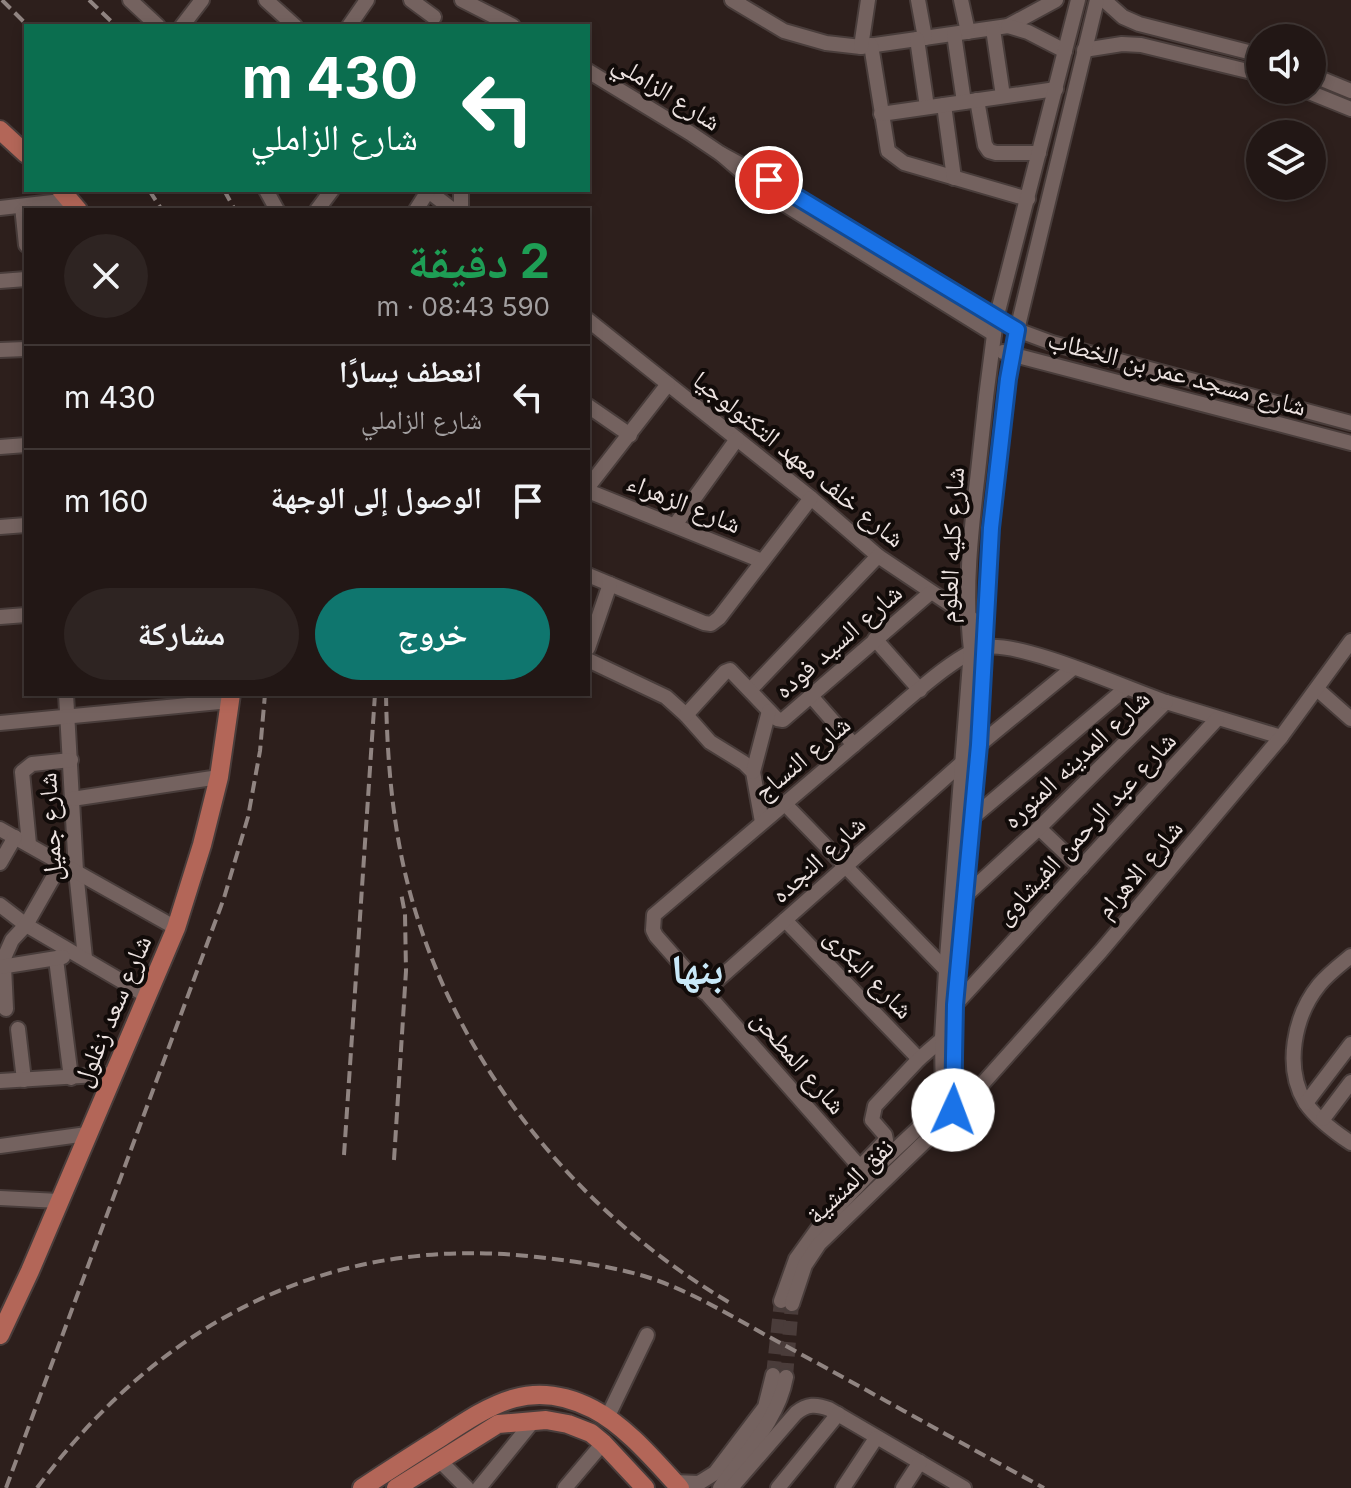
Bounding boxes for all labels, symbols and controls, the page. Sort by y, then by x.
map controls [1246,24,1326,200]
button: sound [1246,24,1326,104]
text: 430 m [242,44,418,112]
street label: شارع الزاملي [605,46,727,142]
icon: left [446,56,550,160]
text: شارع الزاملي [250,115,418,159]
button: layers [1246,120,1326,200]
pin [735,146,803,214]
icon: arrive [747,158,791,202]
text: 2 دقيقة [408,231,550,290]
button: close [64,234,148,318]
text: 590 m · 08:43 [377,291,550,322]
street label: شارع مسجد عمر بن الخطاب [1044,323,1310,423]
text: انعطف يسارًا [339,353,482,389]
street label: شارع خلف معهد التكنولوجيا [687,364,911,554]
icon: left [506,375,550,419]
text: 430 m [64,379,156,415]
text: شارع الزاملي [361,404,482,435]
street label: شارع الزهراء [622,466,746,540]
street label: شارع كليه العلوم [931,466,973,624]
text: الوصول إلى الوجهة [271,479,482,515]
icon: arrive [506,479,550,523]
text: 160 m [64,483,148,519]
street label: شارع السيد فوده [767,577,909,705]
button: مشاركة [64,588,299,680]
button: خروج [315,588,550,680]
street label: شارع المدينه المنوره [996,683,1156,835]
street label: شارع النساج [747,708,857,808]
street label: شارع عبد الرحمن الفيشاوى [987,725,1183,931]
street label: شارع جميل [31,772,69,882]
street label: شارع النجده [764,808,872,910]
street label: شارع الاهرام [1088,813,1191,926]
street label: شارع البكرى [818,921,920,1025]
street label: شارع سعد زغلول [66,930,158,1092]
district label: بنها [671,943,723,994]
street label: شارع المطحن [745,1003,853,1121]
position arrow [911,1068,995,1152]
street label: نفق المنشية [799,1131,901,1231]

